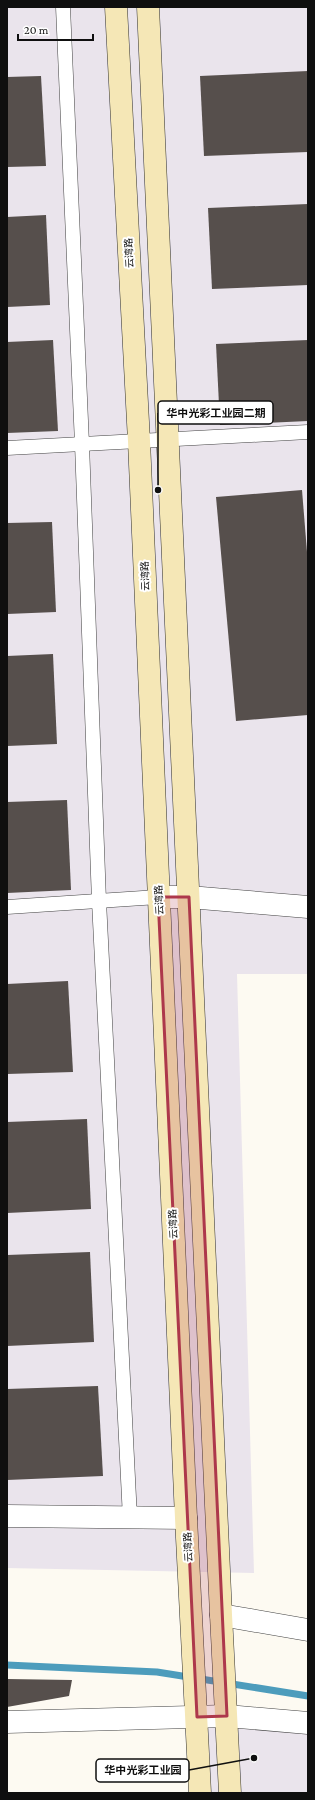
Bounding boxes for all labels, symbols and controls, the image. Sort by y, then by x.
scale bar [18,16,93,42]
text: 20 m [24,23,49,37]
street label: 云湾路 [123,238,135,268]
callout: 华中光彩工业园二期 [158,401,273,424]
text: 华中光彩工业园二期 [167,407,266,419]
street label: 云湾路 [139,561,151,591]
street label: 云湾路 [153,885,165,915]
street label: 云湾路 [167,1209,179,1239]
street label: 云湾路 [182,1532,194,1562]
callout: 华中光彩工业园 [96,1759,189,1782]
text: 华中光彩工业园 [105,1764,182,1776]

